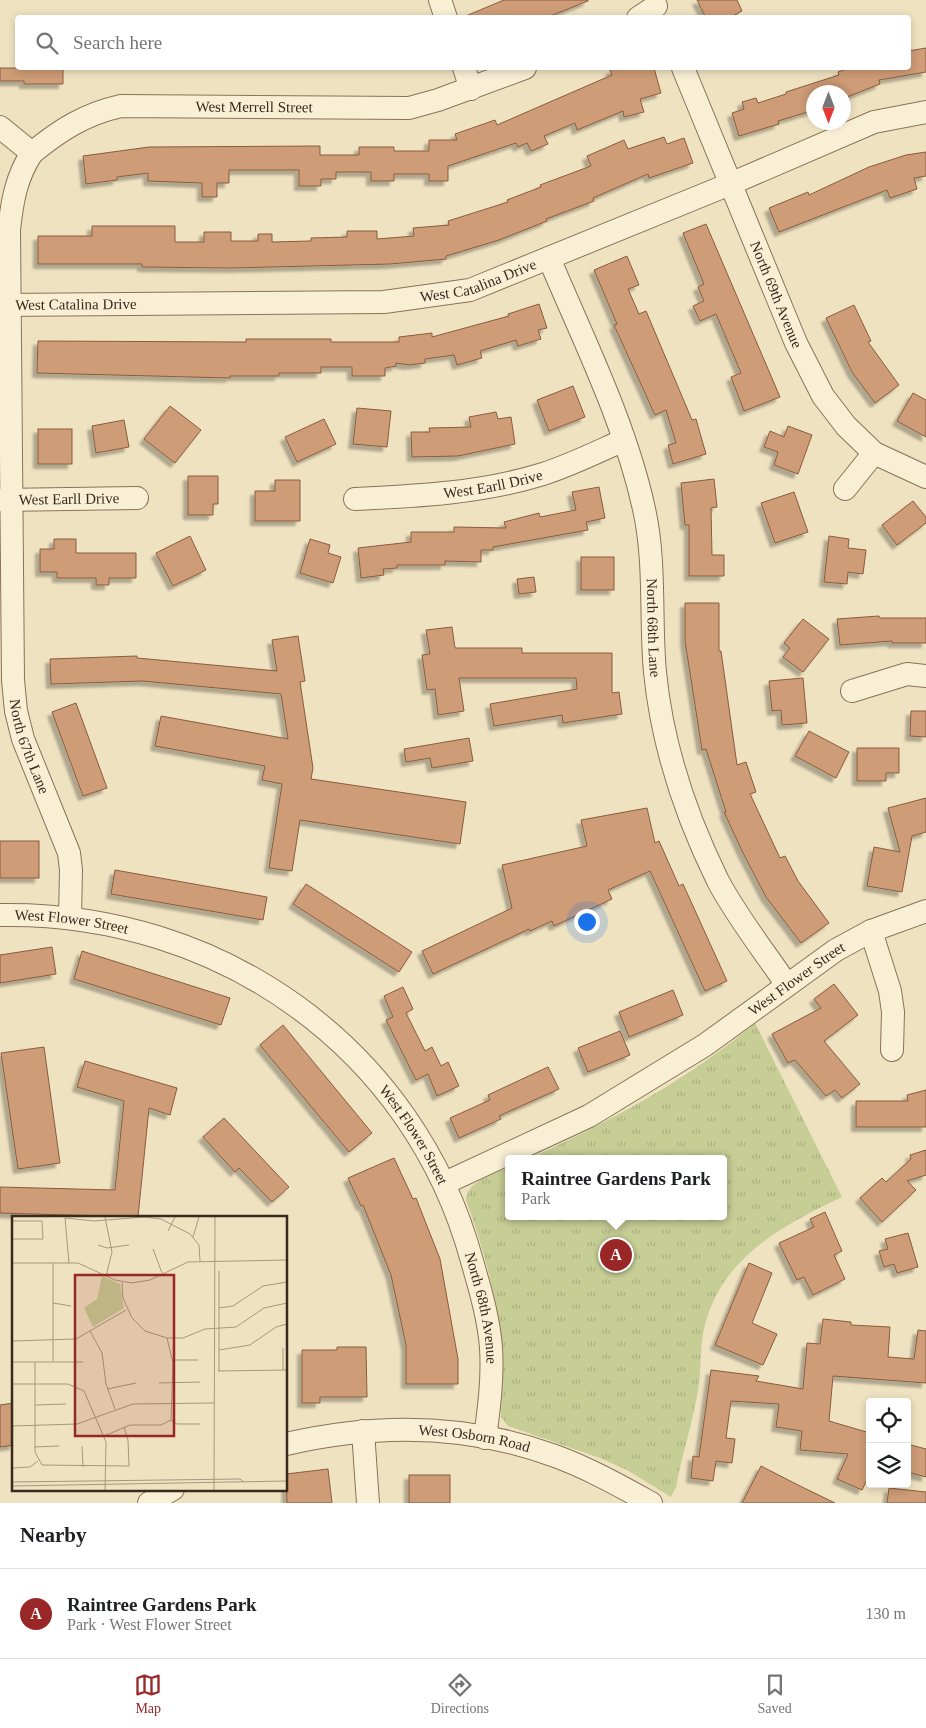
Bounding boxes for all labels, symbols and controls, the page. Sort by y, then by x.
search box [15,15,911,70]
icon: search [33,29,61,57]
text: Search here [73,32,162,53]
north arrow [806,85,851,130]
street label: West Merrell Street [195,99,314,115]
street label: North 69th Avenue [747,239,805,351]
street label: West Catalina Drive [419,256,539,305]
street label: West Catalina Drive [15,296,137,313]
street label: West Earll Drive [443,467,545,501]
street label: West Earll Drive [19,490,120,508]
street label: North 68th Lane [644,578,664,678]
street label: North 67th Lane [7,698,52,796]
street label: West Flower Street [14,907,131,937]
your location [574,909,600,935]
street label: West Flower Street [745,938,848,1019]
street label: West Flower Street [376,1082,451,1188]
popup [505,1155,727,1220]
text: Raintree Gardens Park [521,1168,711,1189]
text: Park [521,1190,551,1207]
inset map [12,1216,288,1490]
pin: A [600,1236,632,1274]
street label: North 68th Avenue [462,1250,500,1364]
map controls [866,1398,911,1488]
button: locate [866,1398,911,1443]
street label: West Osborn Road [418,1422,532,1455]
button: layers [866,1443,911,1488]
text: Nearby [20,1523,87,1547]
text: Raintree Gardens Park [67,1594,257,1615]
text: A [30,1605,42,1622]
text: 130 m [866,1605,906,1622]
text: Park · West Flower Street [67,1616,232,1633]
tab: Map [134,1671,162,1717]
tab: Directions [431,1671,489,1717]
tab: Saved [758,1671,792,1717]

